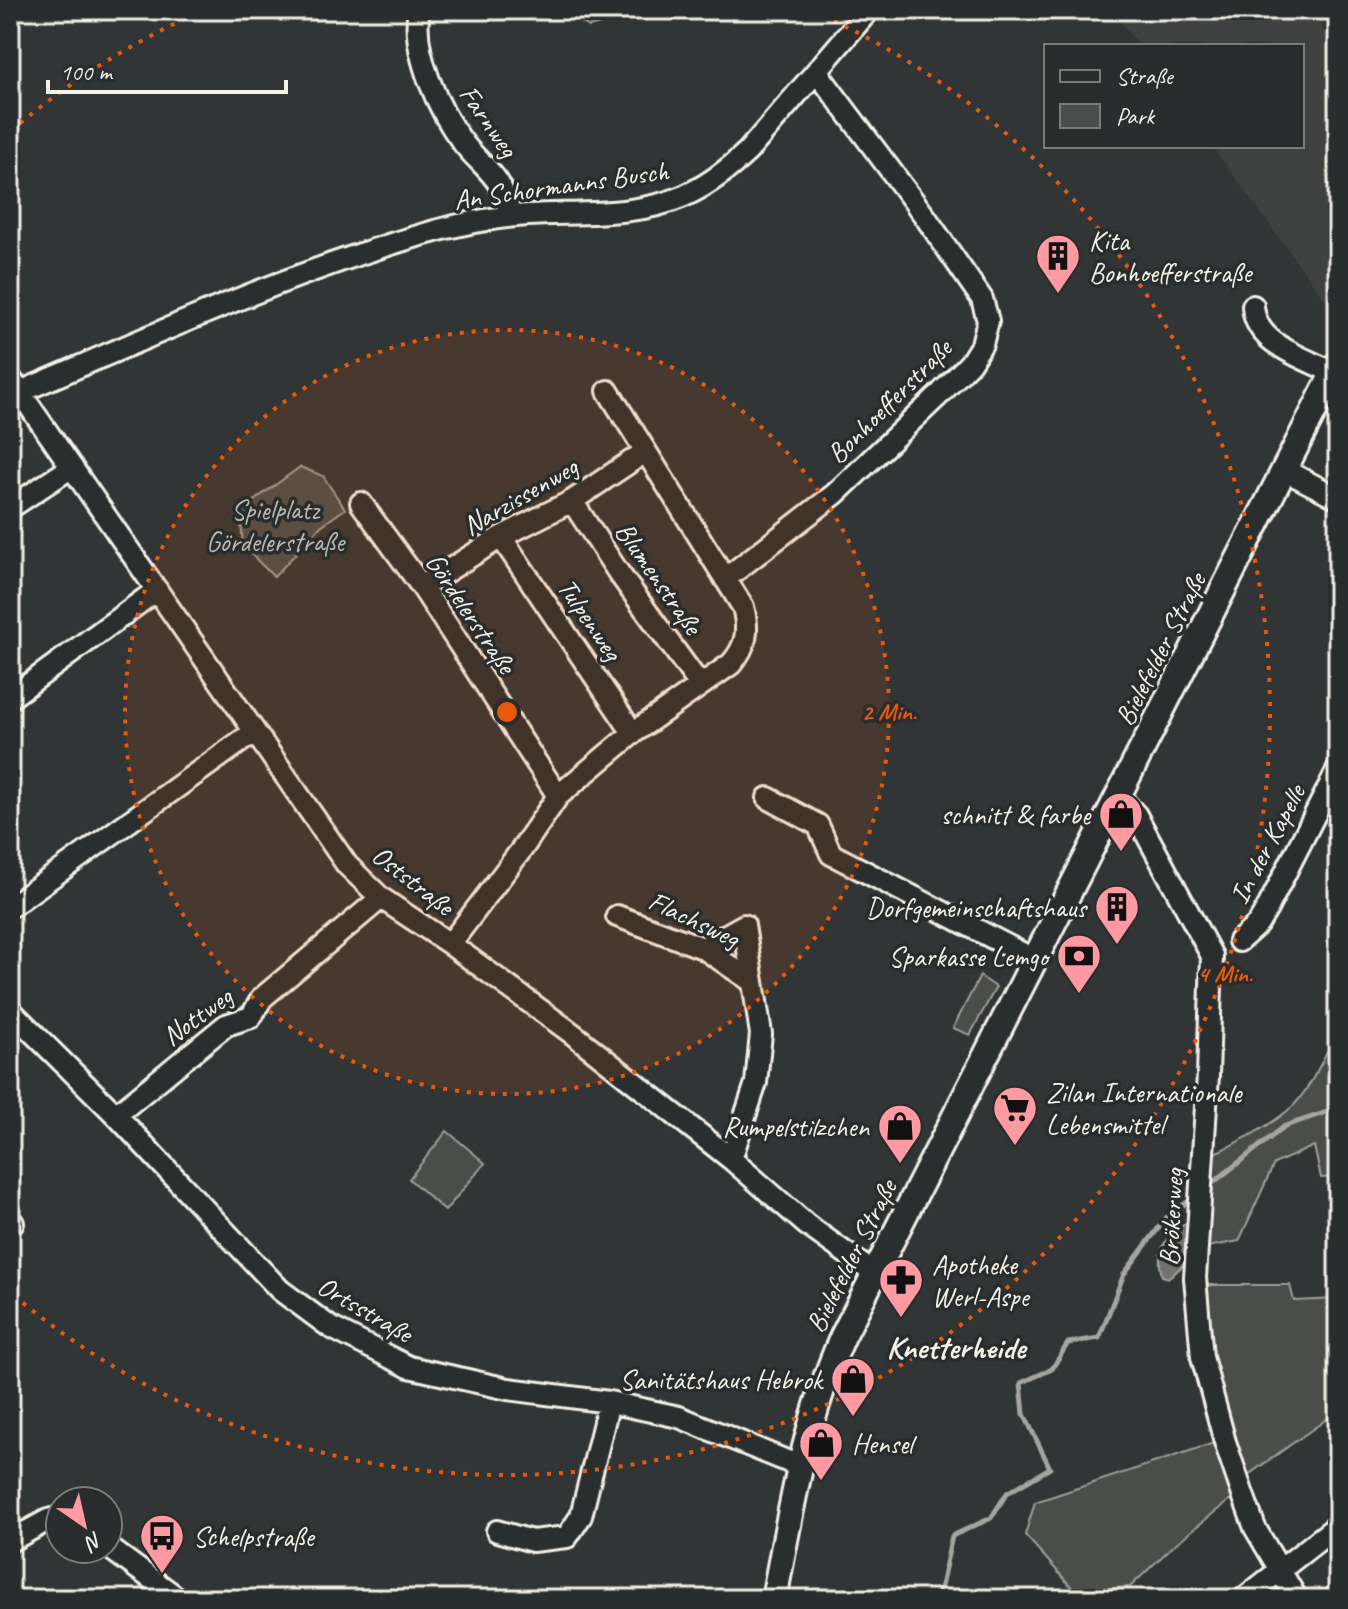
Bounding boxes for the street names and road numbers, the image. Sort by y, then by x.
street label: Farnweg [452,78,527,165]
street label: An Schormanns Busch [451,152,672,217]
street label: Bonhoefferstraße [819,330,960,471]
street label: Narzissenweg [456,448,585,543]
street label: Blumenstraße [608,515,712,643]
street label: Gördelerstraße [418,546,525,682]
street label: Bielefelder Straße [1107,565,1214,731]
street label: Tulpenweg [550,571,631,668]
street label: In der Kapelle [1221,777,1314,910]
street label: Oststraße [365,837,462,924]
street label: Flachsweg [643,883,747,956]
street label: Nottweg [155,978,240,1053]
street label: Brökerweg [1151,1166,1191,1267]
street label: Bielefelder Straße [798,1172,905,1338]
street label: Ortsstraße [311,1268,420,1351]

